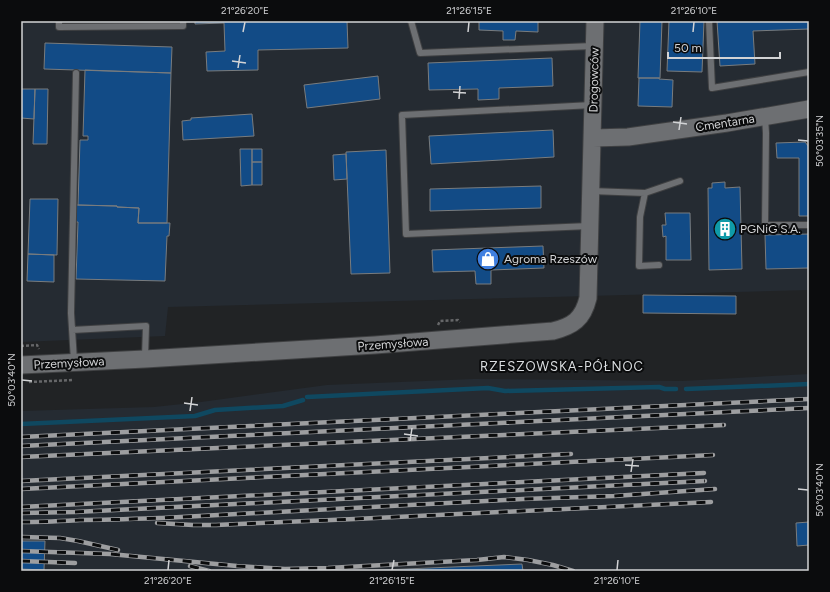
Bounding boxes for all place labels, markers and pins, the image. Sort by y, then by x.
building icon: PGNiG S.A. [712,216,738,242]
place label: PGNiG S.A. [740,222,801,236]
shop icon: Agroma Rzeszów [475,246,501,272]
place label: Agroma Rzeszów [504,252,598,266]

